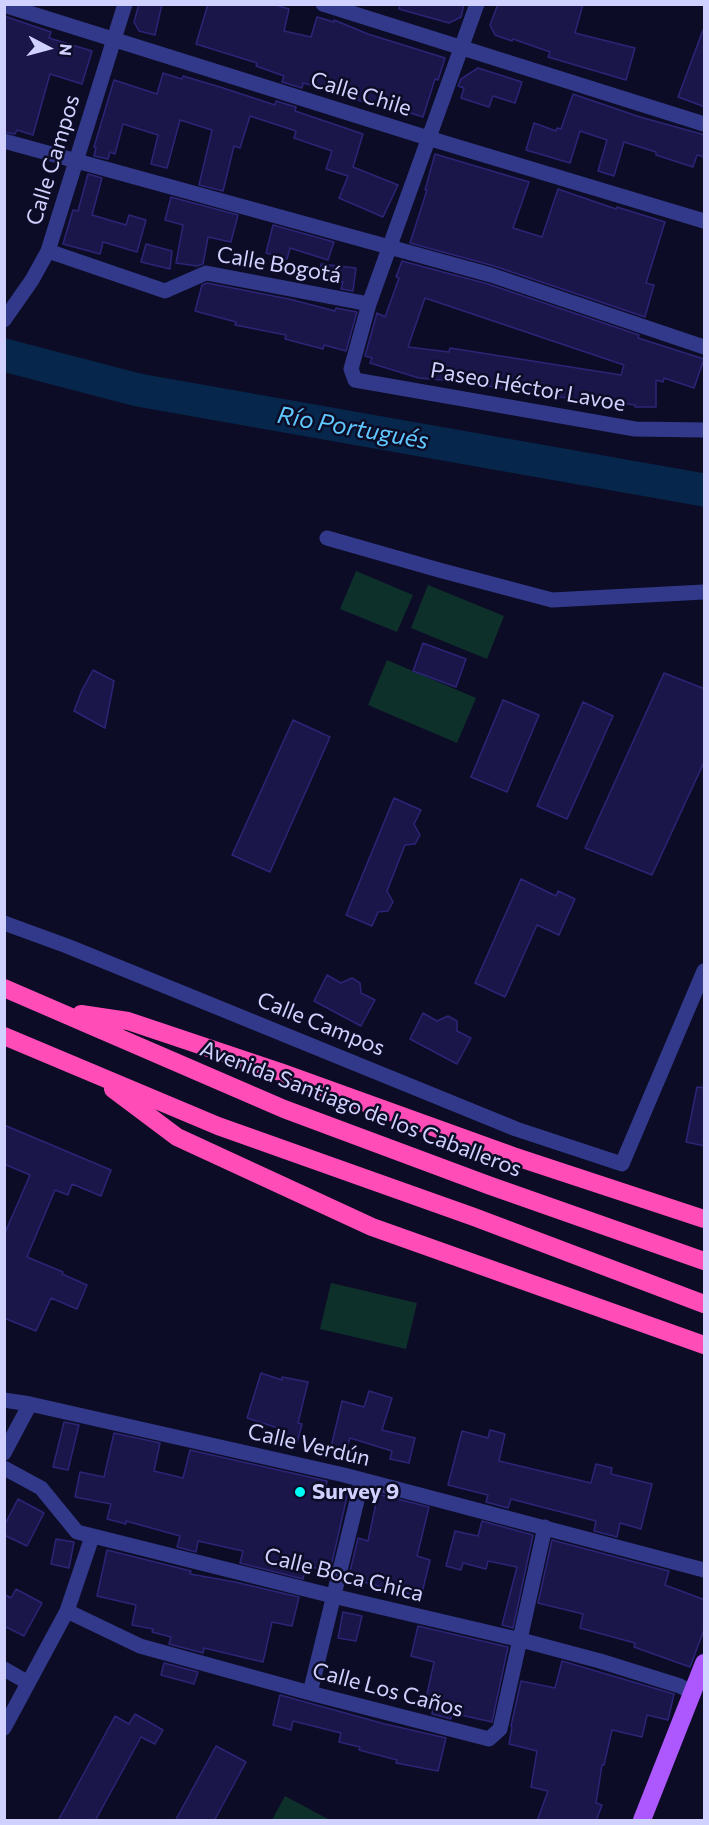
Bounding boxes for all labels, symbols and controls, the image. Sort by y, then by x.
north arrow [18,18,78,78]
text: N [56,43,76,57]
street label: Calle Chile [307,66,415,122]
street label: Calle Campos [21,91,85,229]
street label: Calle Bogotá [215,241,343,289]
street label: Paseo Héctor Lavoe [428,357,628,417]
water label: Río Portugués [275,401,431,455]
street label: Calle Campos [253,986,389,1062]
street label: Avenida Santiago de los Caballeros [197,1035,525,1183]
street label: Calle Verdún [245,1418,373,1472]
place label: Survey 9 [312,1479,399,1505]
marker: Survey 9 [293,1485,307,1499]
street label: Calle Boca Chica [262,1542,426,1608]
street label: Calle Los Caños [310,1657,466,1723]

